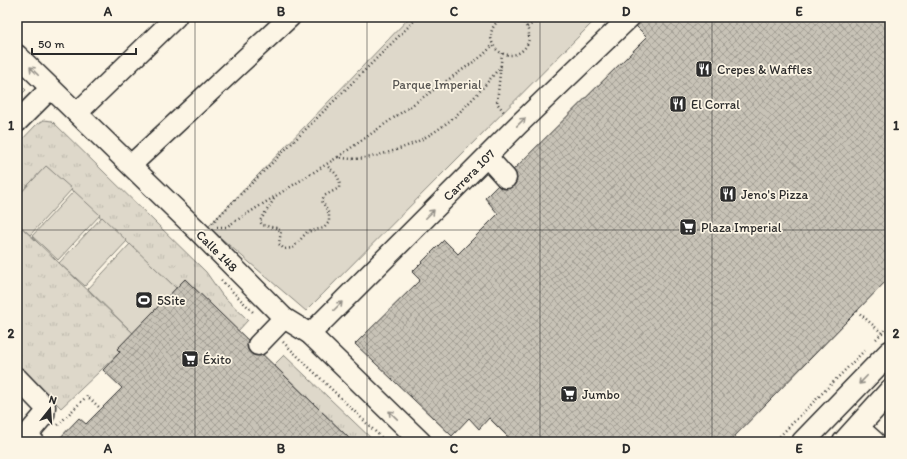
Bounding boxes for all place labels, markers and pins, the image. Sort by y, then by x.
restaurant icon: Crepes & Waffles [694,59,714,79]
place label: Crepes & Waffles [717,62,812,77]
restaurant icon: El Corral [668,94,688,114]
place label: El Corral [691,97,740,112]
restaurant icon: Jeno's Pizza [718,184,738,204]
place label: Jeno's Pizza [741,187,808,202]
supermarket icon: Plaza Imperial [678,217,698,237]
place label: Plaza Imperial [701,220,782,235]
sports icon: 5Site [134,290,154,310]
place label: 5Site [157,293,186,308]
supermarket icon: Éxito [180,349,200,369]
place label: Éxito [203,352,232,367]
supermarket icon: Jumbo [559,384,579,404]
place label: Jumbo [582,387,620,402]

